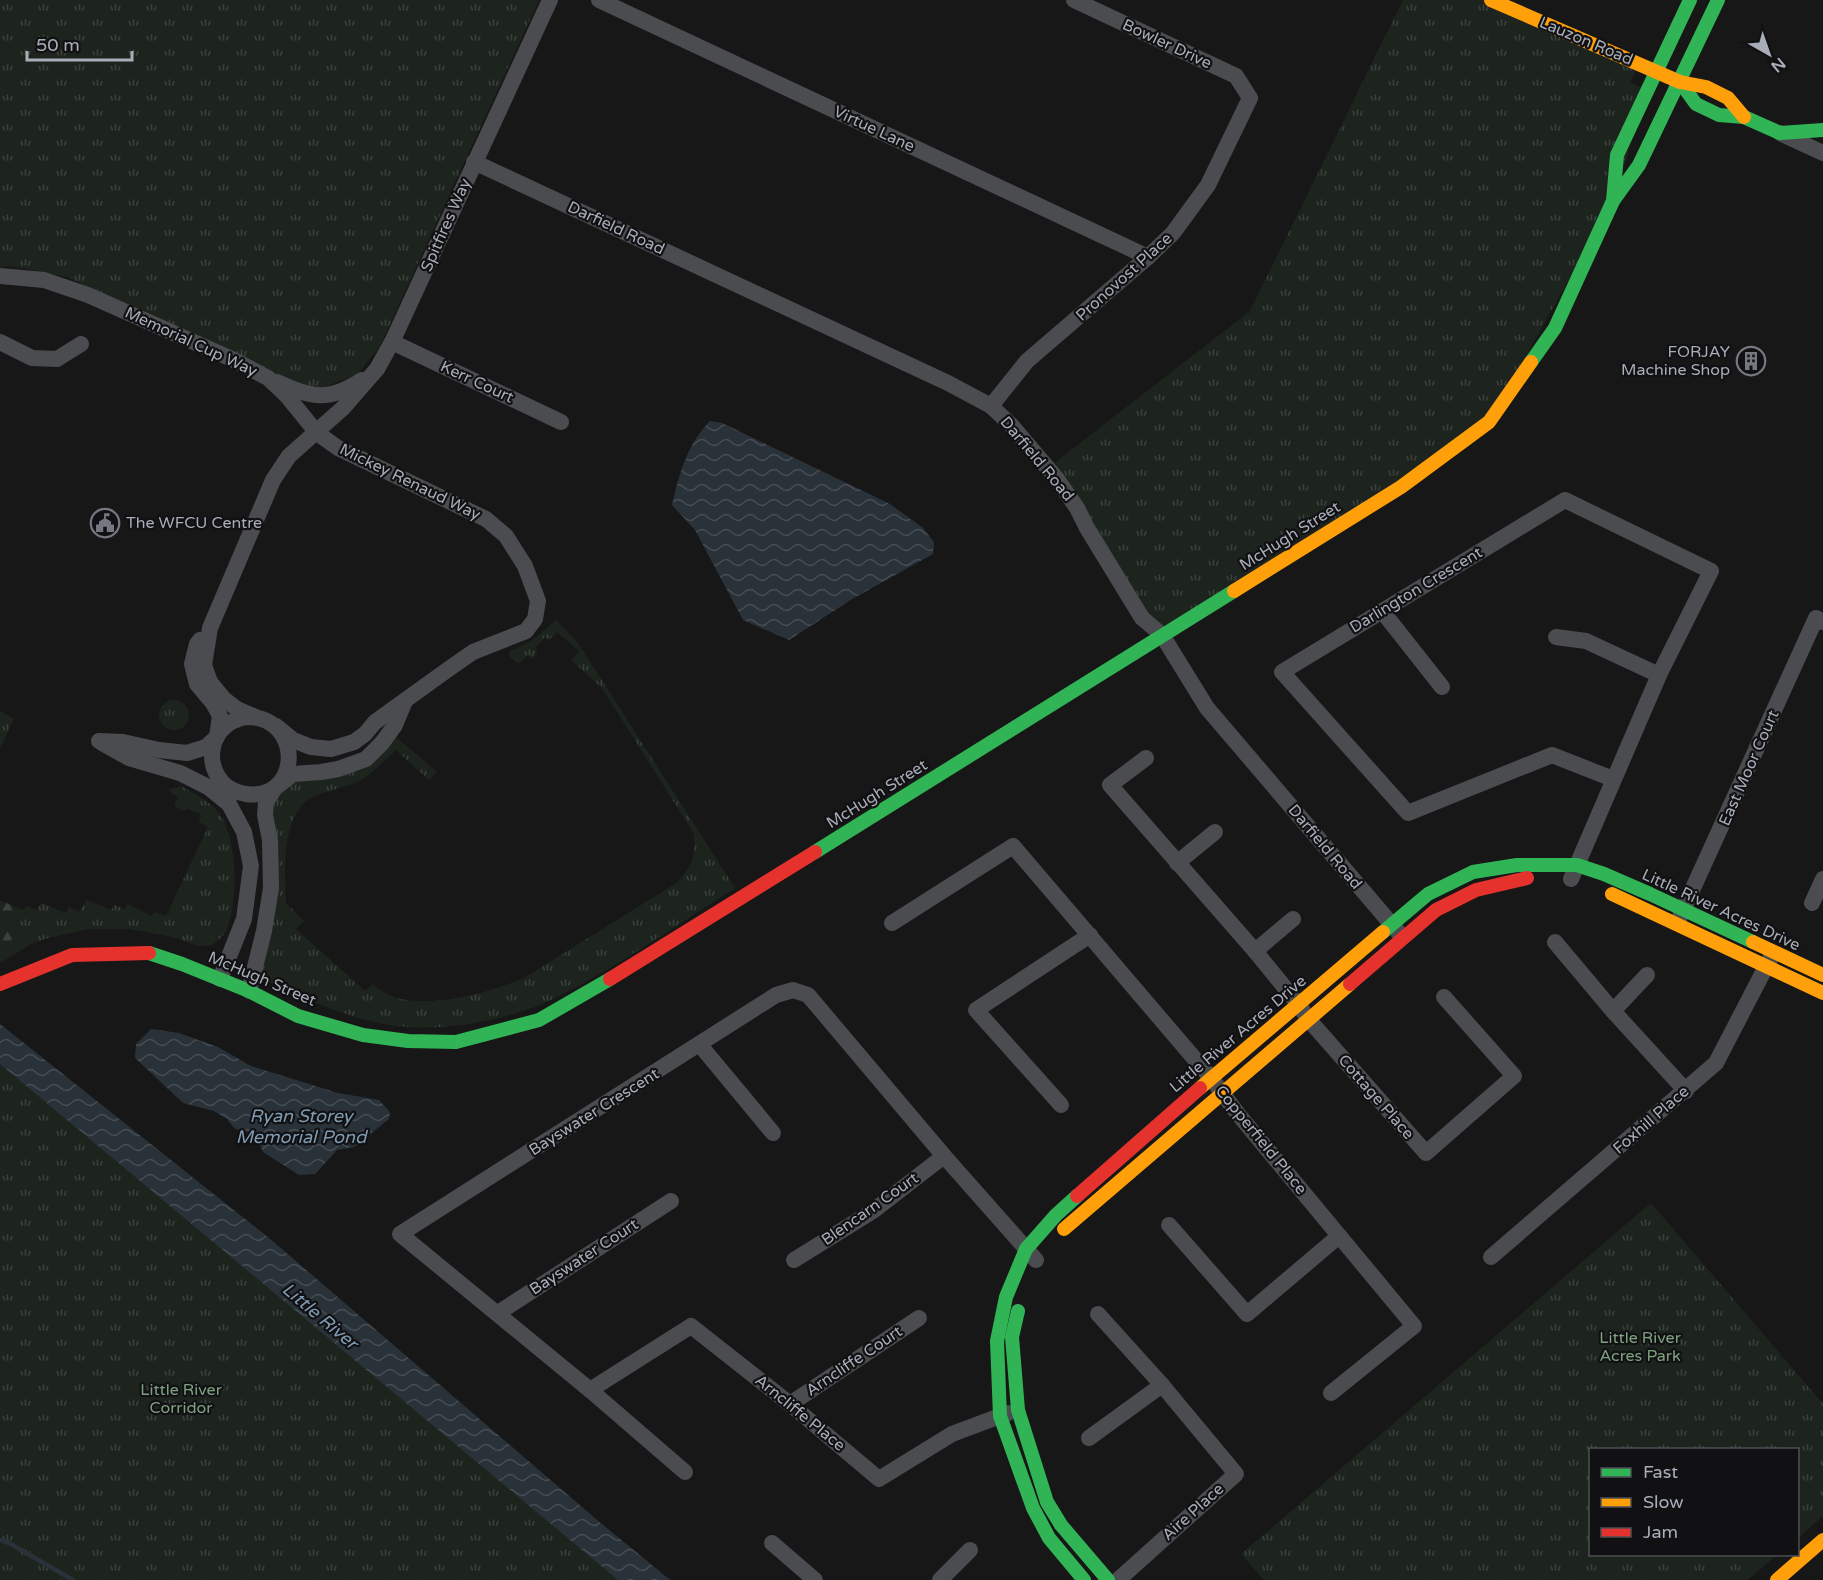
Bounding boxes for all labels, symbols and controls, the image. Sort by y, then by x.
street label: Lauzon Road [1536,12,1636,70]
street label: Bowler Drive [1119,15,1215,73]
scale bar [27,24,132,62]
north arrow [1739,24,1799,84]
text: 50 m [36,34,80,56]
text: N [1767,53,1789,77]
street label: Virtue Lane [830,102,918,156]
street label: Spitfires Way [417,175,476,275]
street label: Darfield Road [564,197,668,259]
street label: Pronovost Place [1072,229,1176,325]
street label: Memorial Cup Way [122,303,261,382]
place label: FORJAY Machine Shop [1621,342,1730,380]
building icon: FORJAY Machine Shop [1735,345,1767,377]
street label: Kerr Court [437,356,517,408]
street label: Darfield Road [996,412,1078,506]
street label: Mickey Renaud Way [336,439,484,525]
street label: McHugh Street [1236,497,1344,575]
public building icon: The WFCU Centre [89,507,121,539]
place label: The WFCU Centre [126,513,262,533]
street label: Darlington Crescent [1346,542,1486,638]
street label: East Moor Court [1715,707,1783,829]
street label: McHugh Street [823,755,931,833]
street label: Darfield Road [1284,800,1366,894]
street label: Little River Acres Drive [1639,865,1803,955]
street label: McHugh Street [205,947,319,1011]
street label: Little River Acres Drive [1166,971,1310,1097]
street label: Cottage Place [1334,1050,1418,1144]
street label: Bayswater Crescent [525,1064,663,1160]
street label: Copperfield Place [1211,1081,1311,1199]
street label: Foxhill Place [1609,1082,1693,1158]
water label: Ryan Storey Memorial Pond [236,1105,369,1148]
street label: Blencarn Court [818,1168,922,1250]
street label: Bayswater Court [526,1214,642,1300]
water label: Little River [278,1278,364,1355]
street label: Arncliffe Court [802,1321,906,1401]
park label: Little River Acres Park [1599,1328,1682,1366]
street label: Arncliffe Place [751,1370,849,1456]
park label: Little River Corridor [140,1380,223,1418]
legend [1589,1448,1799,1556]
text: Fast [1643,1461,1678,1483]
street label: Aire Place [1158,1479,1228,1545]
text: Slow [1643,1491,1684,1513]
text: Jam [1643,1521,1678,1543]

